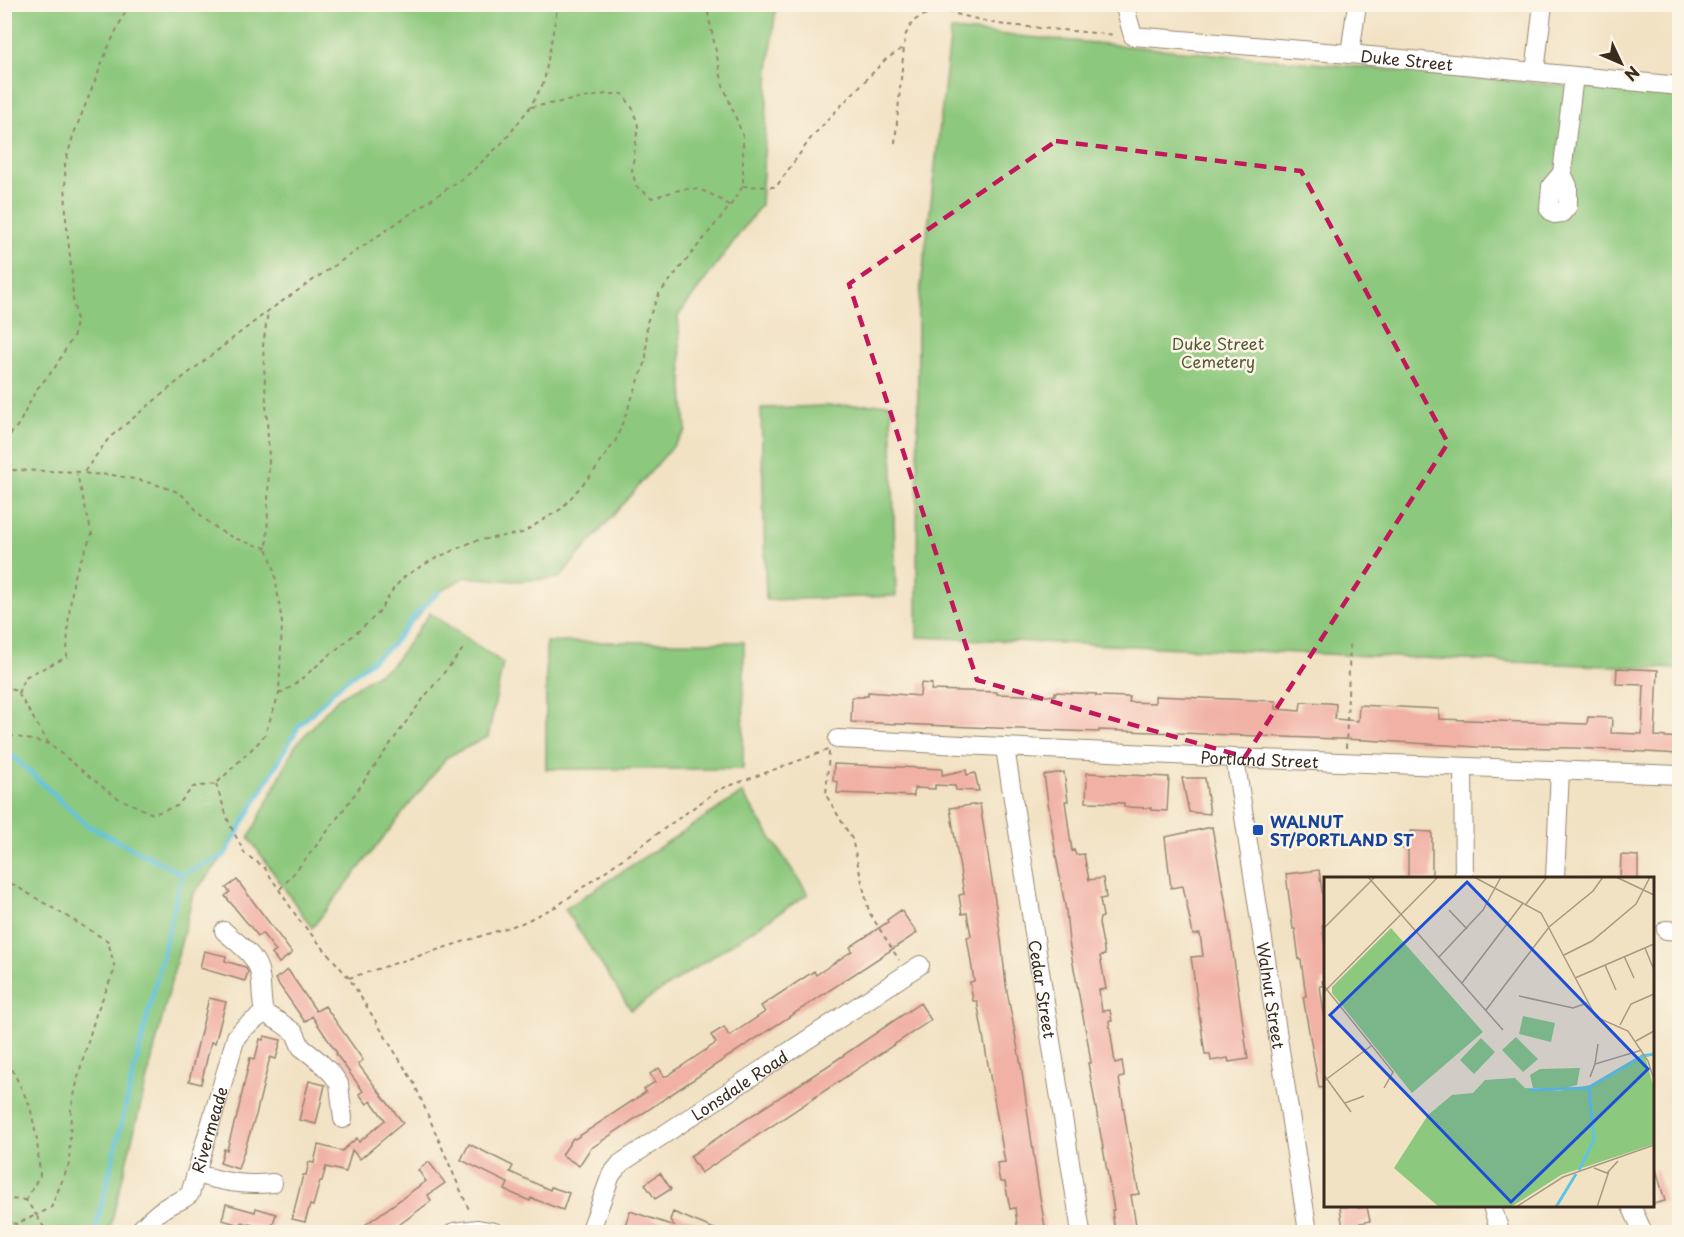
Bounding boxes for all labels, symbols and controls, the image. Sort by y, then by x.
north arrow [1591,33,1651,93]
street label: Duke Street [1359,43,1454,76]
text: N [1619,61,1646,87]
park label: Duke Street Cemetery [1172,331,1265,373]
street label: Portland Street [1200,744,1320,773]
place label: WALNUT ST/PORTLAND ST [1270,809,1414,851]
marker: WALNUT ST/PORTLAND ST [1251,823,1265,837]
inset map [1324,877,1654,1207]
street label: Cedar Street [1023,938,1062,1040]
street label: Walnut Street [1251,940,1292,1051]
street label: Lonsdale Road [686,1044,792,1126]
street label: Rivermeade [185,1084,233,1176]

